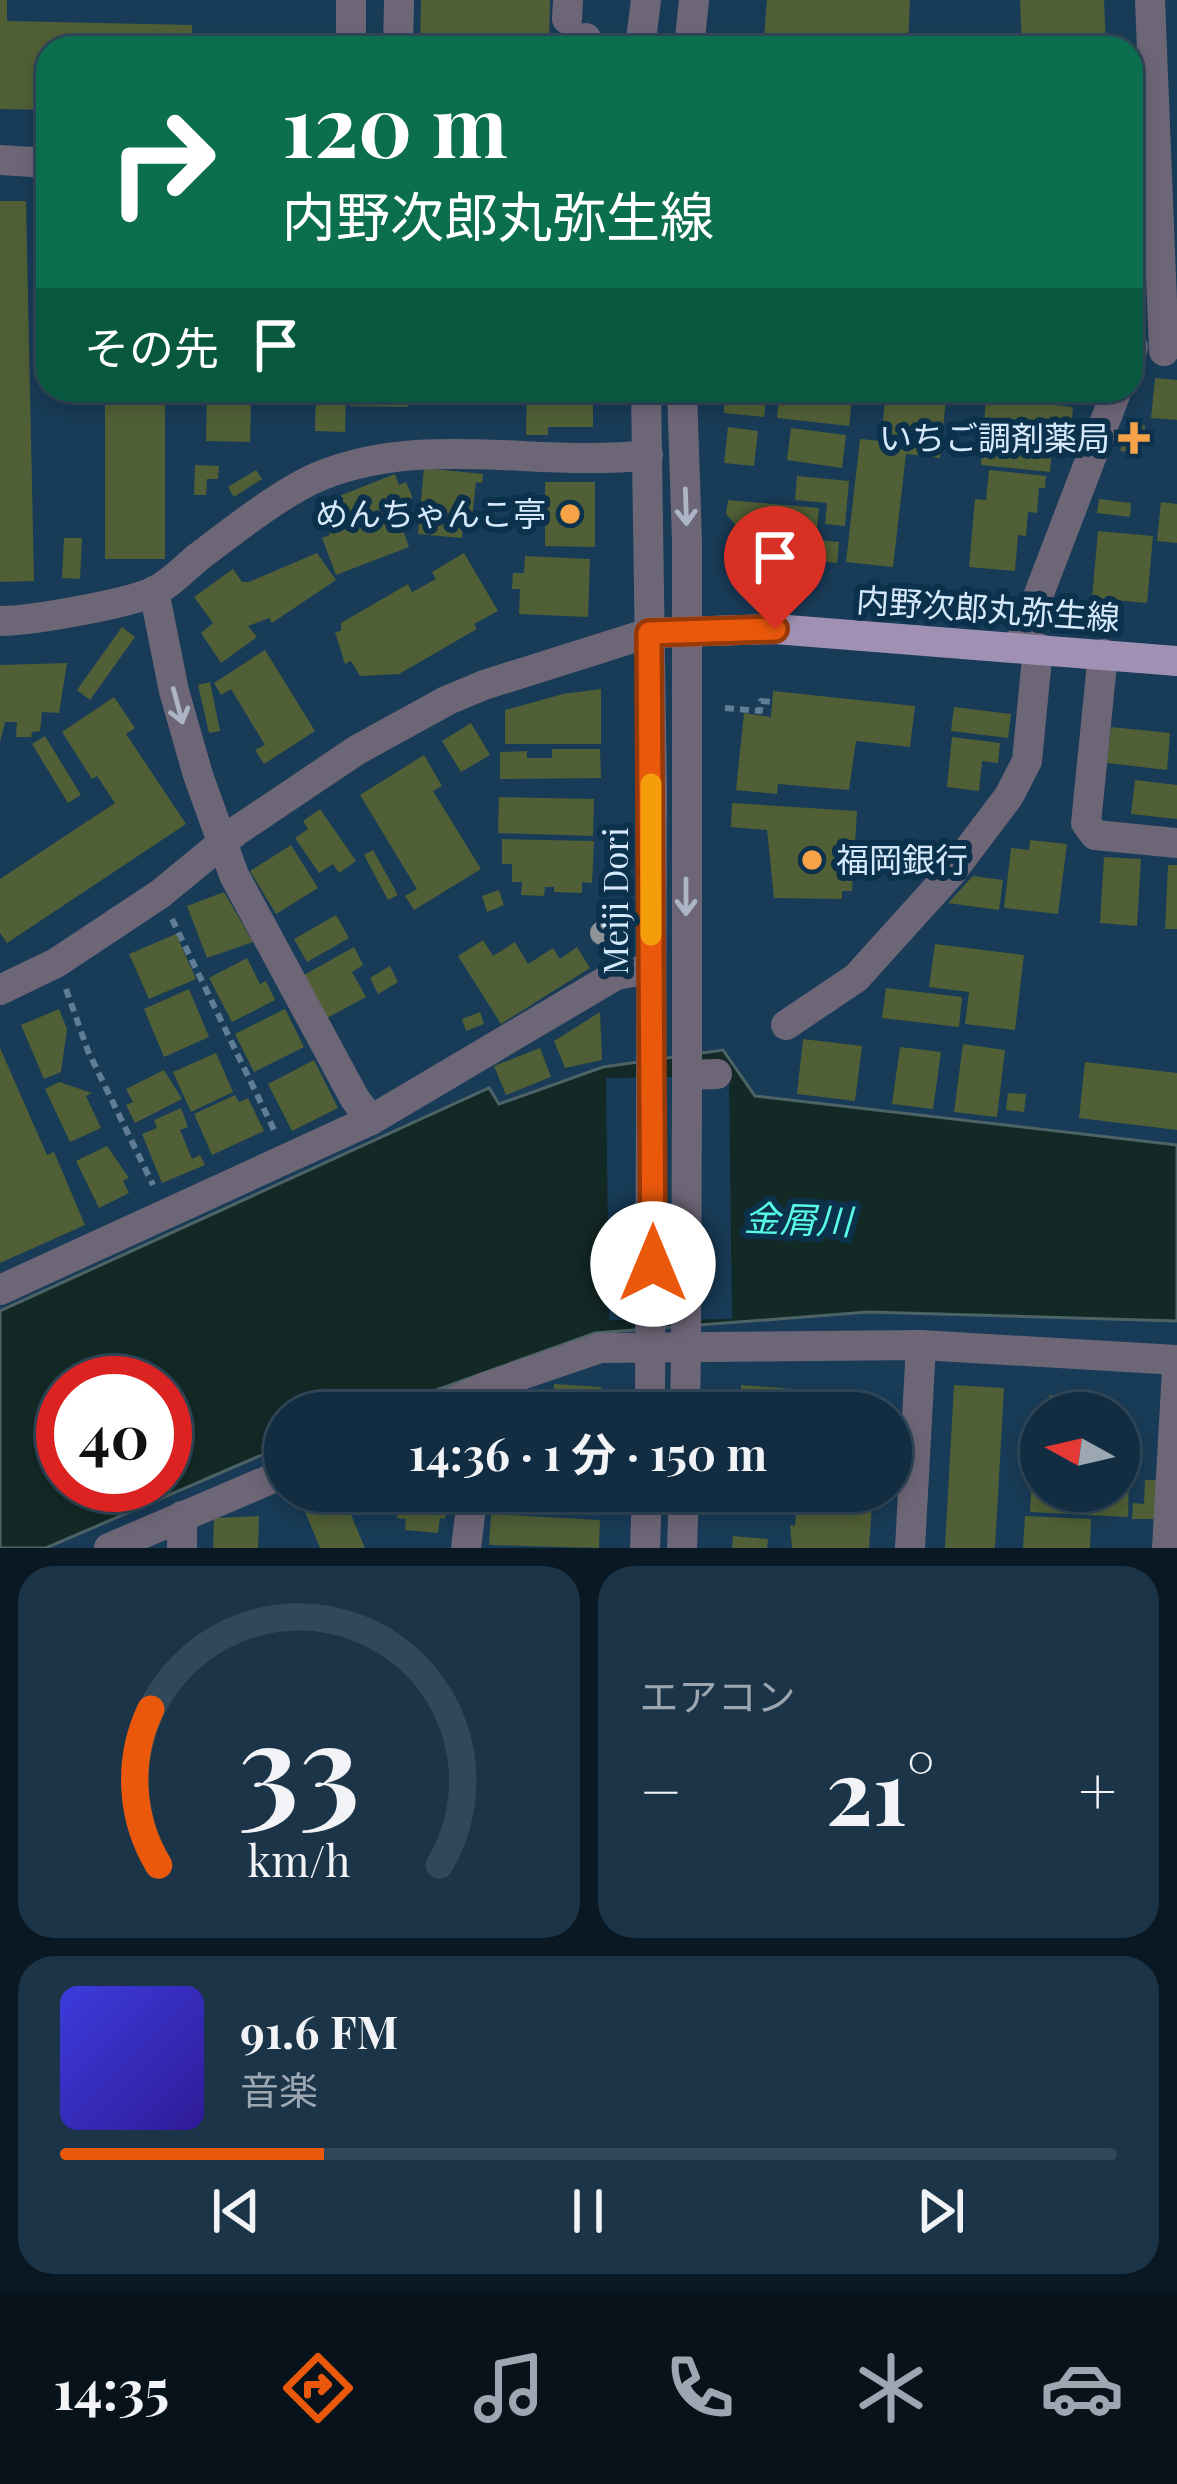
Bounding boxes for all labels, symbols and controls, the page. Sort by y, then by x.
text: 120 m [282,67,508,179]
icon: right [84,84,240,240]
text: 内野次郎丸弥生線 [282,179,714,251]
icon: arrive [243,312,309,378]
text: その先 [84,316,219,376]
place label: いちご調剤薬局 [879,414,1110,458]
marker: いちご調剤薬局 [1121,425,1147,451]
one-way arrow [674,487,697,526]
place label: めんちゃんこ亭 [315,490,546,534]
marker: めんちゃんこ亭 [557,501,583,527]
pin [724,506,826,629]
icon: arrive [742,524,808,590]
street label: 内野次郎丸弥生線 [855,576,1121,638]
one-way arrow [169,686,191,724]
street label: Meiji Dori [592,827,636,975]
place label: 福岡銀行 [836,836,968,880]
marker: 福岡銀行 [799,847,825,873]
one-way arrow [675,877,697,916]
water label: 金屑川 [743,1192,857,1244]
position arrow [590,1201,716,1327]
speed limit sign: 40 [36,1356,192,1512]
north arrow [1020,1392,1140,1512]
map controls [1020,1392,1140,1512]
text: 14:36 · 1 分 · 150 m [409,1422,767,1482]
text: エアコン [640,1669,796,1721]
text: 33 [238,1679,360,1845]
text: 21° [826,1729,935,1849]
text: − [640,1745,682,1833]
text: + [1078,1745,1117,1833]
text: km/h [247,1831,350,1888]
text: 91.6 FM [240,2000,398,2060]
text: 音楽 [240,2063,318,2115]
icon: previous [203,2178,269,2244]
icon: pause [555,2178,621,2244]
icon: next [908,2178,974,2244]
icon: directions [276,2346,360,2430]
icon: music [467,2346,551,2430]
icon: phone [658,2346,742,2430]
icon: climate [849,2346,933,2430]
icon: car [1040,2346,1124,2430]
text: 14:35 [53,2352,169,2424]

